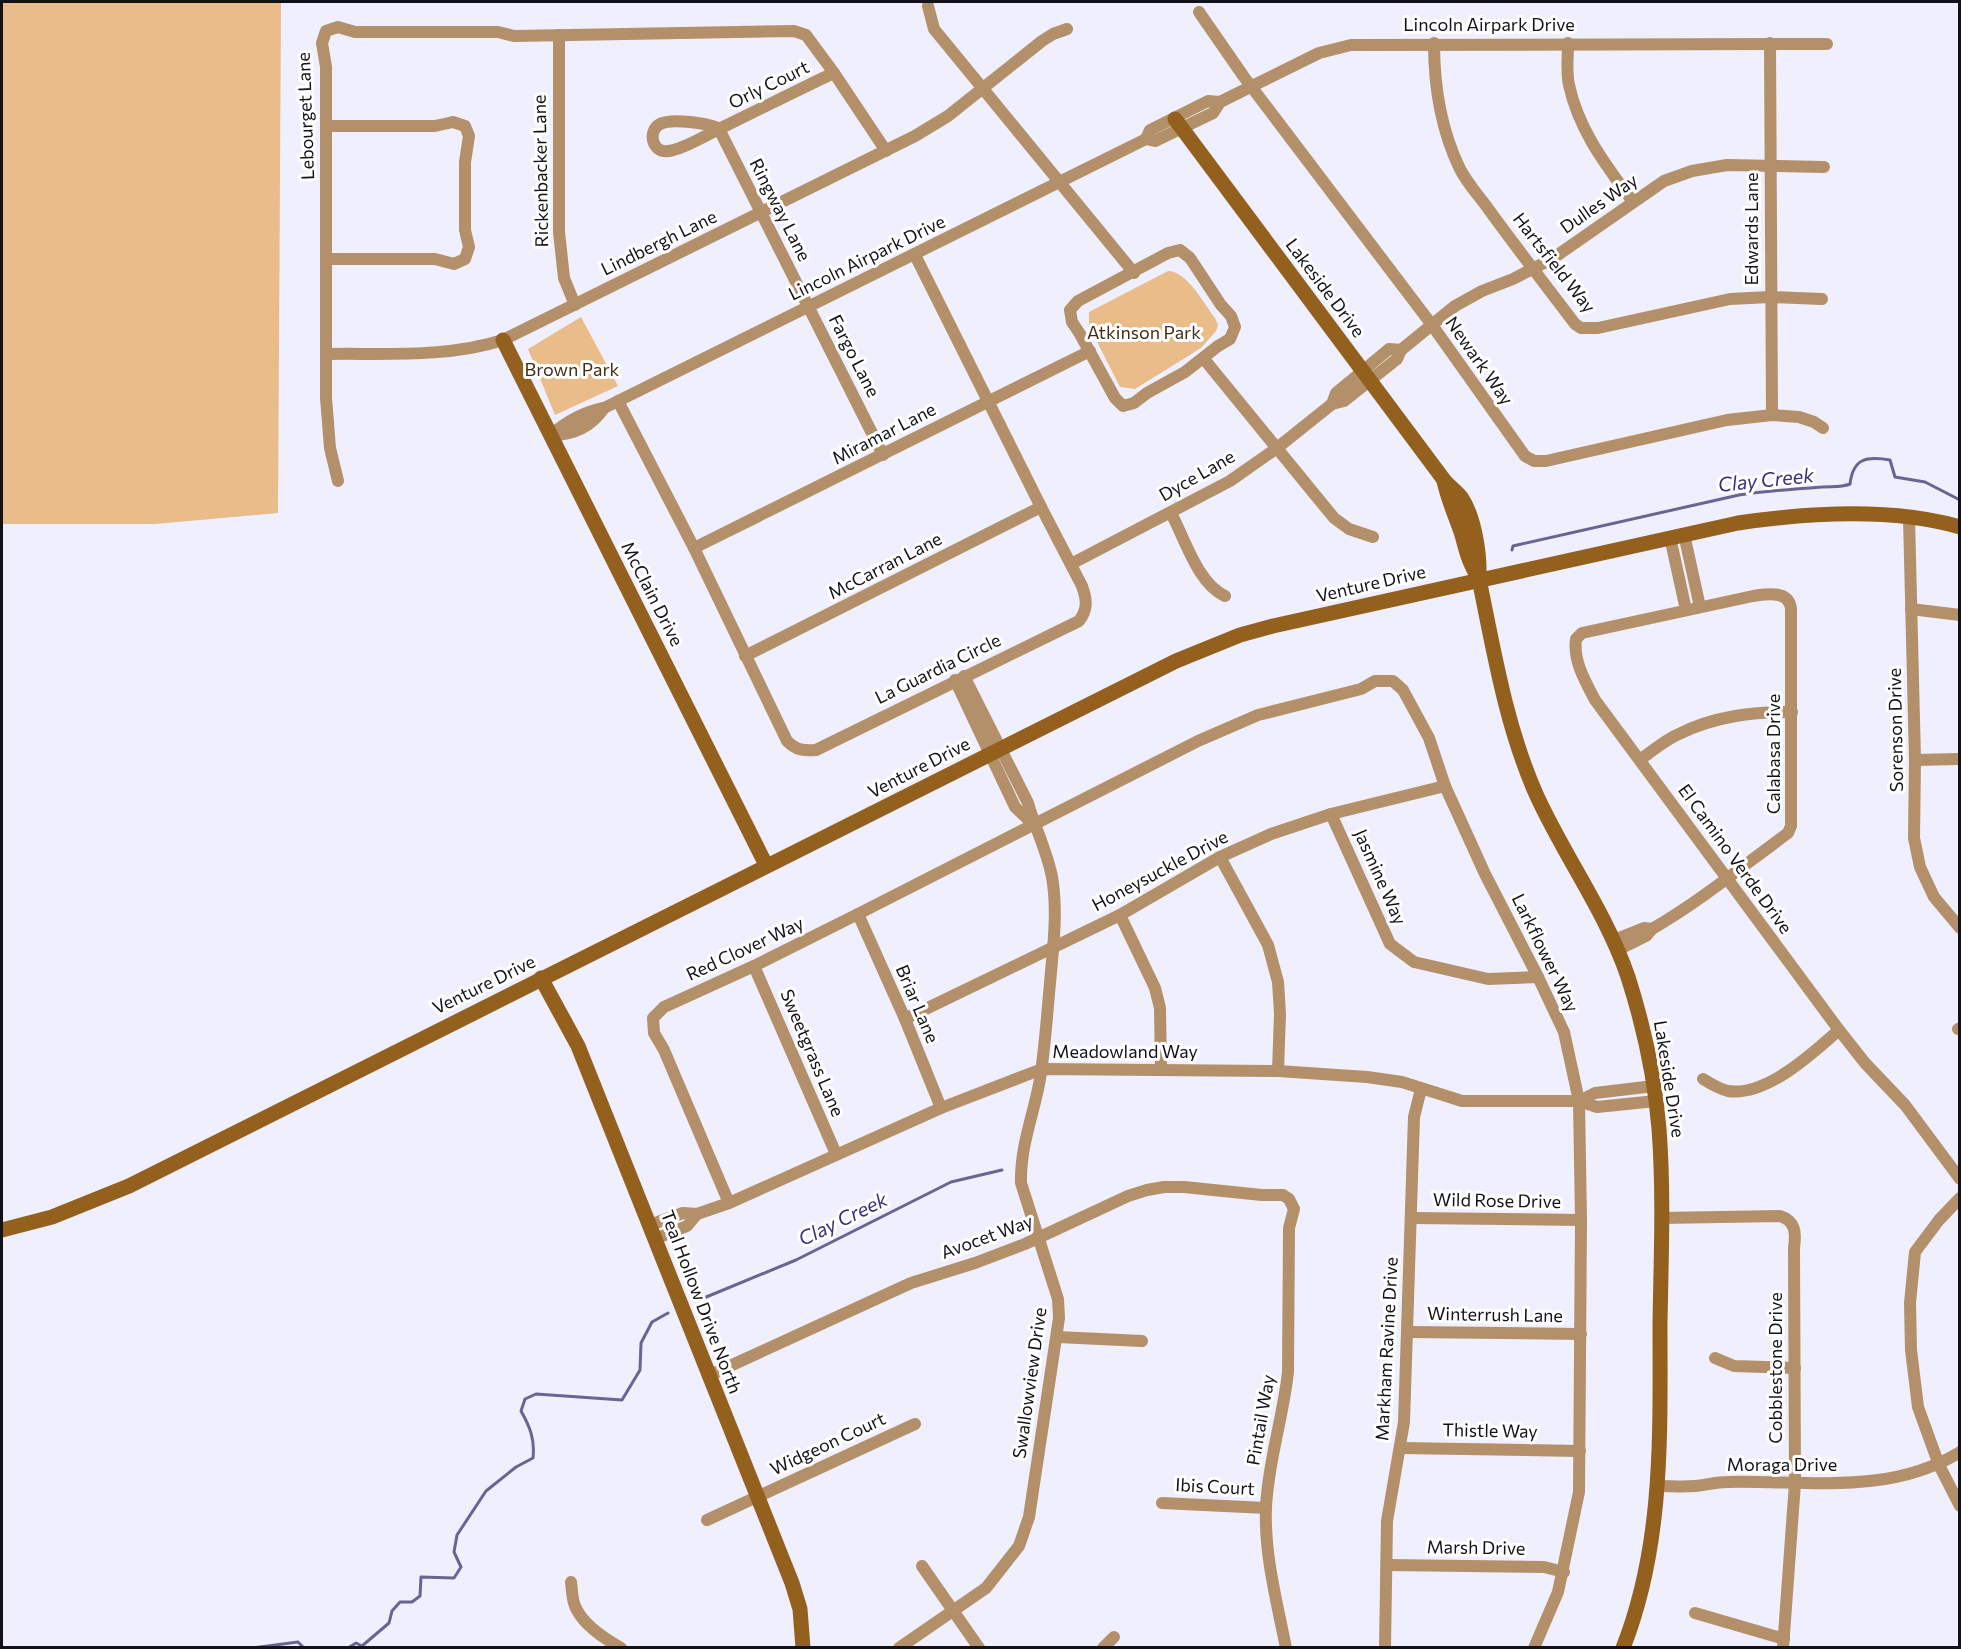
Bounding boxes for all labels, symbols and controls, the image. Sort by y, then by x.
street label: Lincoln Airpark Drive [1403,13,1575,35]
street label: Lebourget Lane [292,52,318,180]
street label: Orly Court [725,55,812,113]
street label: Rickenbacker Lane [528,94,552,248]
street label: Ringway Lane [746,154,816,265]
street label: Dulles Way [1555,168,1641,238]
street label: Edwards Lane [1740,172,1762,286]
street label: Lindbergh Lane [597,205,720,280]
street label: Hartsfield Way [1509,208,1601,317]
street label: Lincoln Airpark Drive [785,210,948,305]
street label: Lakeside Drive [1281,234,1370,341]
street label: Fargo Lane [825,311,885,401]
street label: Newark Way [1441,312,1518,409]
park label: Atkinson Park [1087,321,1201,343]
park label: Brown Park [525,358,620,380]
street label: Miramar Lane [828,398,939,469]
street label: Dyce Lane [1155,445,1238,506]
water label: Clay Creek [1717,462,1816,496]
street label: McCarran Lane [824,527,945,603]
street label: McClain Drive [617,538,689,649]
street label: Venture Drive [1314,560,1428,606]
street label: La Guardia Circle [871,628,1004,708]
street label: Sorenson Drive [1883,668,1907,792]
street label: Calabasa Drive [1762,694,1784,814]
street label: Venture Drive [864,732,973,802]
street label: El Camino Verde Drive [1674,779,1797,938]
street label: Honeysuckle Drive [1088,825,1231,915]
street label: Jasmine Way [1350,825,1412,928]
street label: Larkflower Way [1508,890,1584,1015]
street label: Red Clover Way [682,911,807,985]
street label: Venture Drive [429,950,539,1018]
street label: Briar Lane [892,961,944,1046]
street label: Sweetgrass Lane [776,986,850,1120]
street label: Lakeside Drive [1650,1019,1690,1139]
street label: Meadowland Way [1052,1040,1198,1062]
water label: Clay Creek [794,1186,892,1250]
street label: Wild Rose Drive [1433,1188,1561,1212]
street label: Teal Hollow Drive North [657,1207,747,1397]
street label: Avocet Way [938,1209,1036,1263]
street label: Markham Ravine Drive [1370,1256,1402,1441]
street label: Cobblestone Drive [1764,1292,1786,1444]
street label: Winterrush Lane [1427,1302,1563,1326]
street label: Swallowview Drive [1008,1306,1050,1460]
street label: Pintail Way [1241,1373,1279,1467]
street label: Widgeon Court [766,1407,889,1479]
street label: Thistle Way [1442,1418,1538,1442]
street label: Moraga Drive [1727,1453,1837,1475]
street label: Ibis Court [1175,1473,1255,1499]
street label: Marsh Drive [1426,1535,1526,1559]

